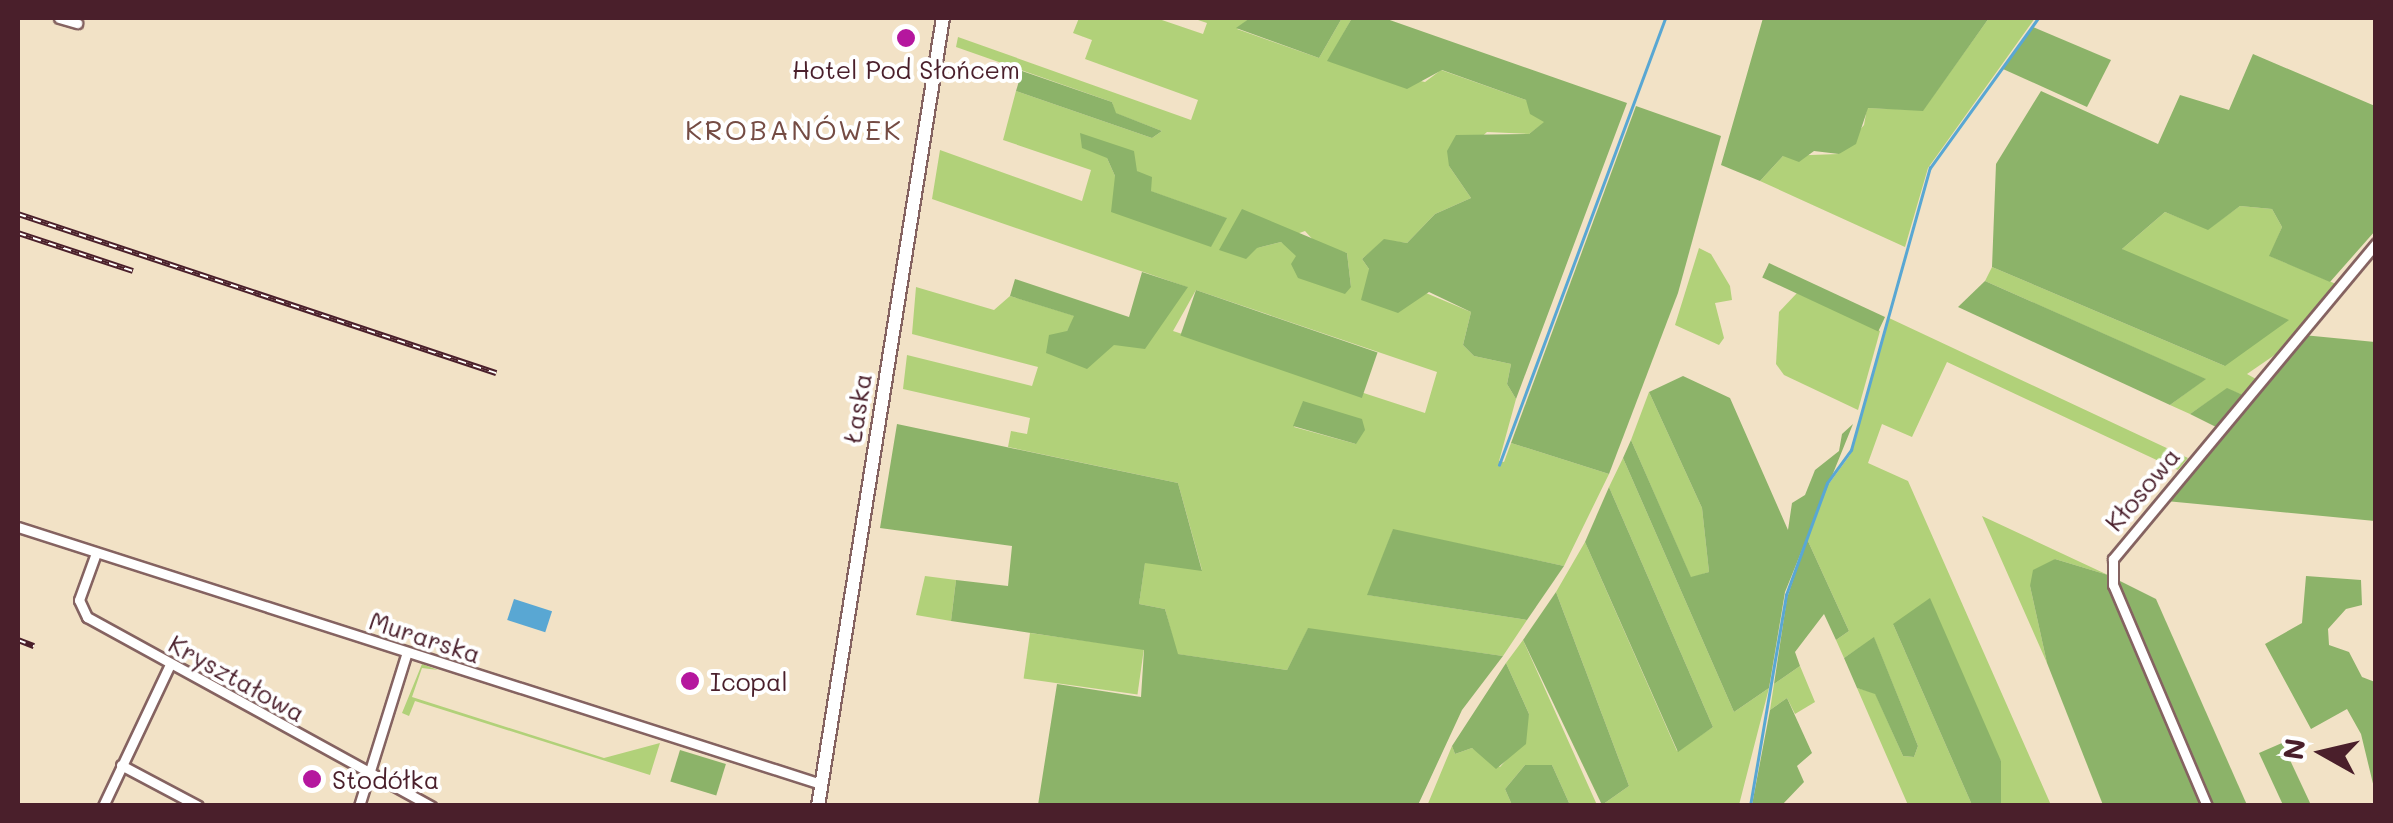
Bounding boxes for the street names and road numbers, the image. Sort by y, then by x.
street label: Łaska [837,371,877,445]
street label: Kłosowa [2098,441,2186,537]
street label: Murarska [366,605,484,669]
street label: Kryształowa [164,628,310,728]

